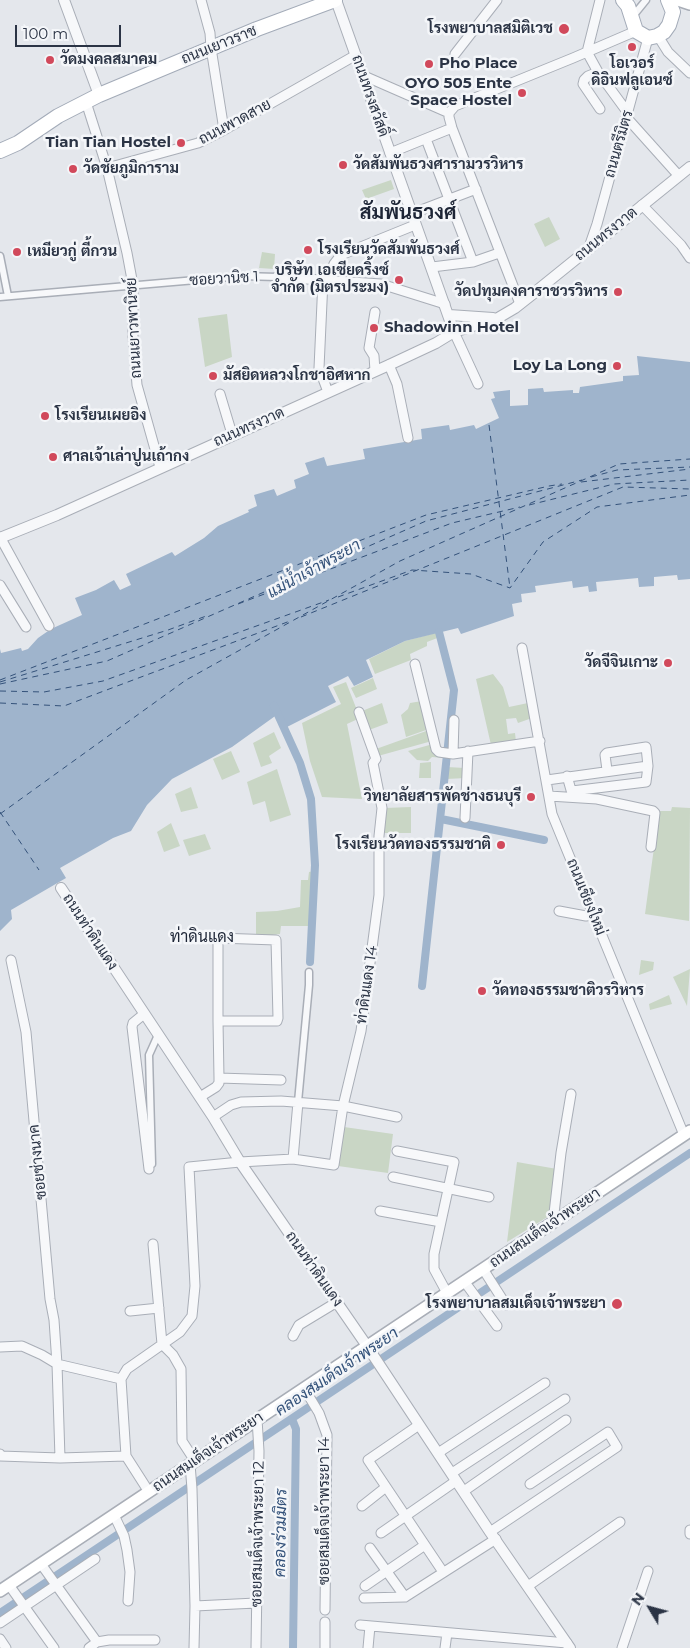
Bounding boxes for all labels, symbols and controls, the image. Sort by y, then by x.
scale bar [18,15,124,47]
place label: โรงพยาบาลสมิติเวช [428,20,553,38]
street label: ถนนเยาวราช [179,22,259,68]
marker: โรงพยาบาลสมิติเวช [557,22,571,36]
text: 100 m [23,24,68,43]
marker: โอเวอร์ ดิอินฟลูเอนซ์ [626,41,638,53]
place label: วัดมงคลสมาคม [60,51,157,69]
street label: ถนนทรงสวัสดิ์ [348,53,392,139]
marker: วัดมงคลสมาคม [44,54,56,66]
place label: Pho Place [439,55,518,73]
place label: โอเวอร์ ดิอินฟลูเอนซ์ [591,55,673,90]
marker: Pho Place [423,58,435,70]
place label: OYO 505 Ente Space Hostel [405,75,512,110]
marker: OYO 505 Ente Space Hostel [516,87,528,99]
street label: ถนนพาดสาย [196,95,274,149]
street label: ถนนตรีมิตร [601,108,637,180]
place label: Tian Tian Hostel [46,134,171,152]
marker: Tian Tian Hostel [175,137,187,149]
place label: วัดสัมพันธวงศารามวรวิหาร [353,156,523,174]
marker: วัดสัมพันธวงศารามวรวิหาร [337,159,349,171]
place label: วัดชัยภูมิการาม [83,160,179,178]
marker: วัดชัยภูมิการาม [67,163,79,175]
district label: สัมพันธวงศ์ [360,201,456,225]
street label: ถนนทรงวาด [571,203,641,265]
place label: โรงเรียนวัดสัมพันธวงศ์ [318,241,460,259]
place label: เหมียวกู่ ตี้กวน [27,243,117,261]
marker: โรงเรียนวัดสัมพันธวงศ์ [302,244,314,256]
marker: เหมียวกู่ ตี้กวน [11,246,23,258]
place label: บริษัท เอเซียดริ้งซ์ จำกัด (มิตรประมง) [271,262,389,297]
street label: ซอยวานิช 1 [189,268,259,290]
marker: บริษัท เอเซียดริ้งซ์ จำกัด (มิตรประมง) [393,274,405,286]
street label: ถนนเยาวพานิชย์ [122,277,146,379]
place label: วัดปทุมคงคาราชวรวิหาร [454,283,608,301]
marker: วัดปทุมคงคาราชวรวิหาร [612,286,624,298]
place label: Shadowinn Hotel [384,319,519,337]
marker: Shadowinn Hotel [368,322,380,334]
place label: Loy La Long [513,357,607,375]
marker: Loy La Long [611,360,623,372]
place label: มัสยิดหลวงโกชาอิศหาก [223,367,371,385]
marker: มัสยิดหลวงโกชาอิศหาก [207,370,219,382]
street label: ถนนทรงวาด [211,403,287,451]
place label: โรงเรียนเผยอิง [55,407,146,425]
marker: โรงเรียนเผยอิง [39,410,51,422]
place label: ศาลเจ้าเล่าปูนเถ้ากง [63,448,189,466]
marker: ศาลเจ้าเล่าปูนเถ้ากง [47,451,59,463]
water label: แม่น้ำเจ้าพระยา [264,536,364,602]
place label: วัดจีจินเกาะ [584,654,658,672]
marker: วัดจีจินเกาะ [662,657,674,669]
place label: วิทยาลัยสารพัดช่างธนบุรี [364,788,521,806]
marker: วิทยาลัยสารพัดช่างธนบุรี [525,791,537,803]
place label: โรงเรียนวัดทองธรรมชาติ [336,836,491,854]
marker: โรงเรียนวัดทองธรรมชาติ [495,839,507,851]
street label: ถนนเชียงใหม่ [562,856,610,938]
street label: ถนนท่าดินแดง [59,890,121,974]
district label: ท่าดินแดง [170,927,234,947]
street label: ท่าดินแดง 14 [353,945,381,1025]
place label: วัดทองธรรมชาติวรวิหาร [492,982,644,1000]
marker: วัดทองธรรมชาติวรวิหาร [476,985,488,997]
street label: ซอยช่างนาค [25,1123,51,1201]
street label: ถนนสมเด็จเจ้าพระยา [486,1184,604,1272]
street label: ถนนท่าดินแดง [281,1228,347,1310]
place label: โรงพยาบาลสมเด็จเจ้าพระยา [426,1295,606,1313]
marker: โรงพยาบาลสมเด็จเจ้าพระยา [610,1297,624,1311]
water label: คลองสมเด็จเจ้าพระยา [272,1324,402,1420]
street label: ถนนสมเด็จเจ้าพระยา [149,1408,267,1496]
street label: ซอยสมเด็จเจ้าพระยา 14 [316,1437,334,1585]
street label: ซอยสมเด็จเจ้าพระยา 12 [248,1461,268,1607]
water label: คลองร่วมมิตร [271,1489,291,1577]
north arrow [625,1583,675,1633]
text: N [627,1589,649,1609]

